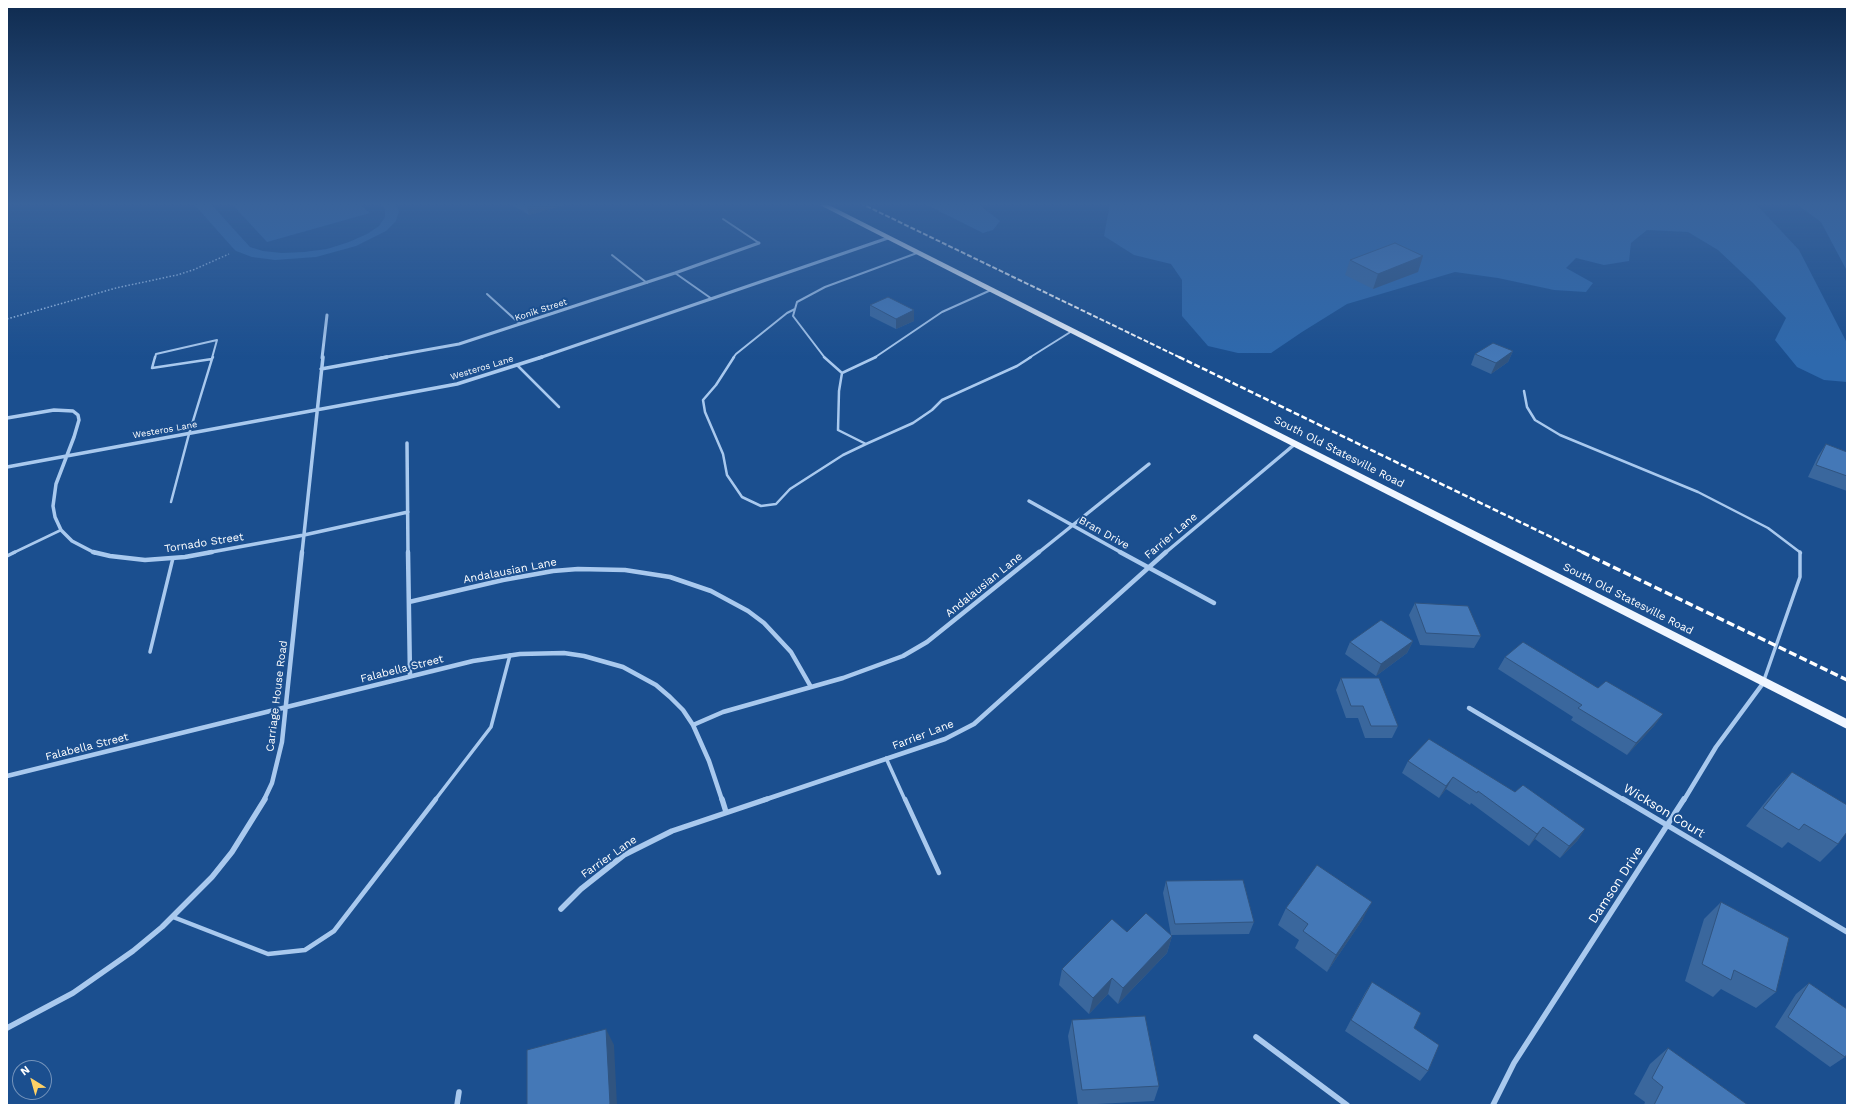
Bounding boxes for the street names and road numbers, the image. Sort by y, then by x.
street label: Konik Street [514,296,568,324]
street label: Westeros Lane [449,353,515,383]
street label: South Old Statesville Road [1272,413,1406,491]
street label: Westeros Lane [132,419,198,441]
street label: Farrier Lane [1142,510,1200,562]
street label: Bran Drive [1076,514,1132,552]
street label: Tornado Street [164,530,244,556]
street label: Andalausian Lane [943,550,1025,620]
street label: Andalausian Lane [462,555,558,587]
street label: South Old Statesville Road [1561,560,1695,638]
street label: Carriage House Road [264,640,290,752]
street label: Falabella Street [359,652,445,686]
street label: Farrier Lane [890,717,956,753]
street label: Falabella Street [44,730,130,764]
street label: Wickson Court [1620,780,1708,842]
street label: Farrier Lane [579,833,639,881]
street label: Damson Drive [1585,844,1647,926]

